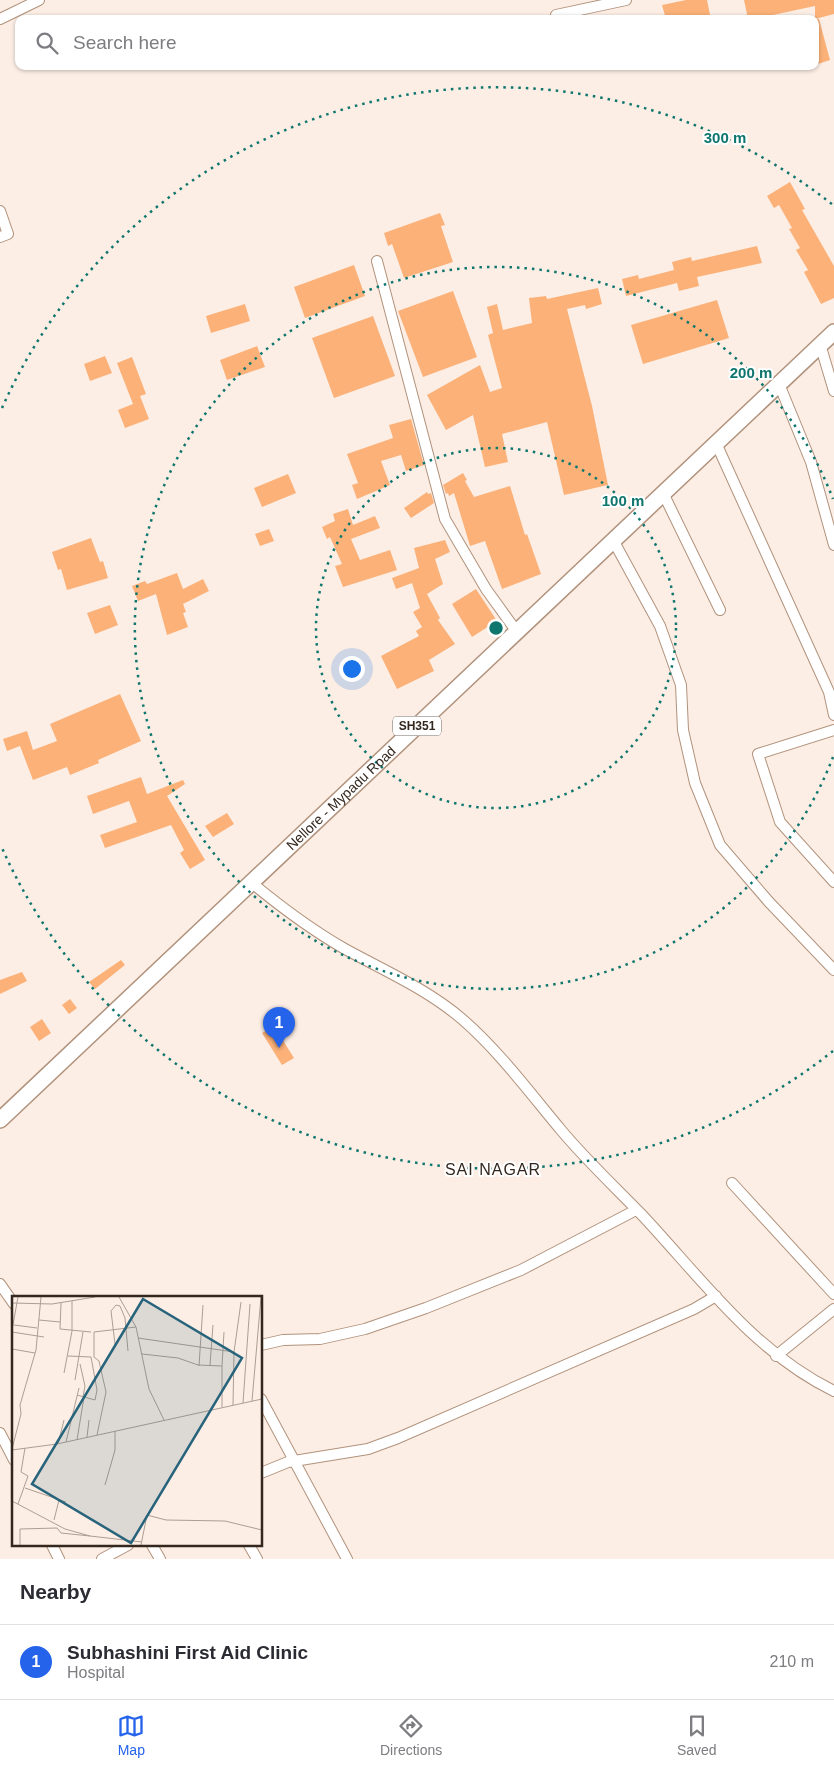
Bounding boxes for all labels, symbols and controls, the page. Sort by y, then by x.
search box [15,15,819,70]
icon: search [33,29,61,57]
text: Search here [73,32,177,53]
text: 300 m [704,129,746,146]
text: 200 m [730,364,772,381]
text: 100 m [602,492,644,509]
centre of rings [487,619,505,637]
your location [339,656,365,682]
road number: SH351 [393,716,441,736]
street label: Nellore - Mypadu Road [283,743,399,853]
pin: 1 [263,1007,295,1048]
district label: SAI NAGAR [445,1161,541,1178]
inset map [12,1296,262,1546]
text: Nearby [20,1580,91,1603]
text: Subhashini First Aid Clinic [67,1642,308,1663]
text: 1 [32,1653,40,1670]
text: 210 m [770,1653,814,1670]
text: Hospital [67,1664,125,1681]
tab: Map [117,1712,145,1758]
tab: Directions [380,1712,442,1758]
tab: Saved [677,1712,717,1758]

